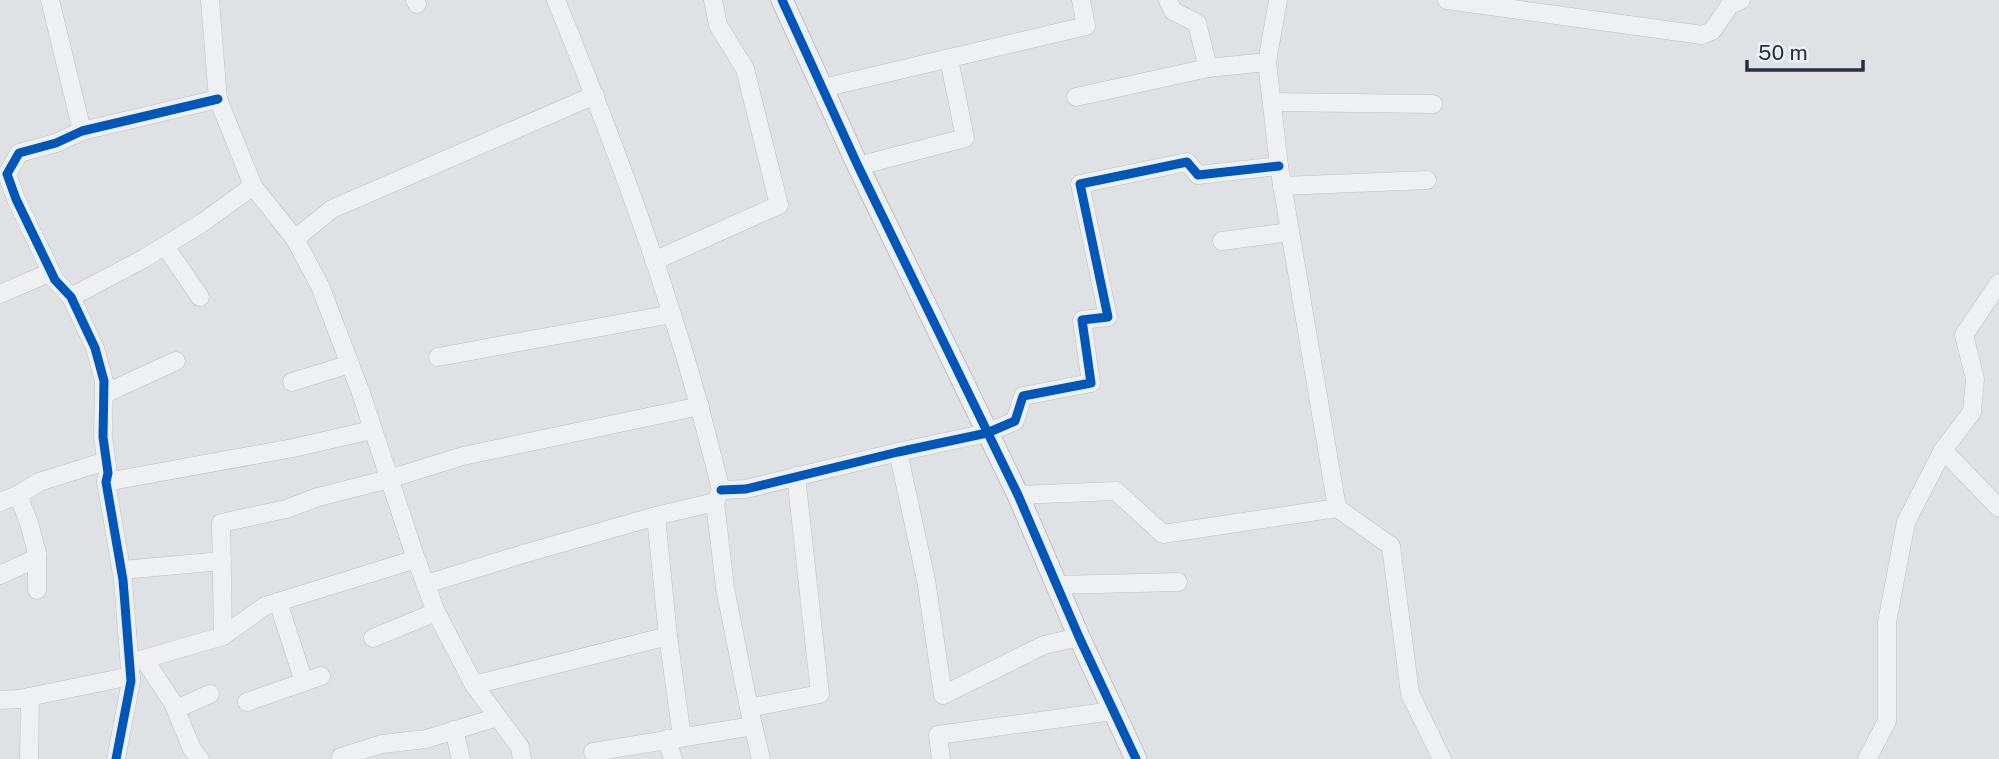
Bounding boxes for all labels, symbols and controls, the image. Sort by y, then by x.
scale bar [1747,28,1862,72]
text: 50 m [1758,40,1808,65]

